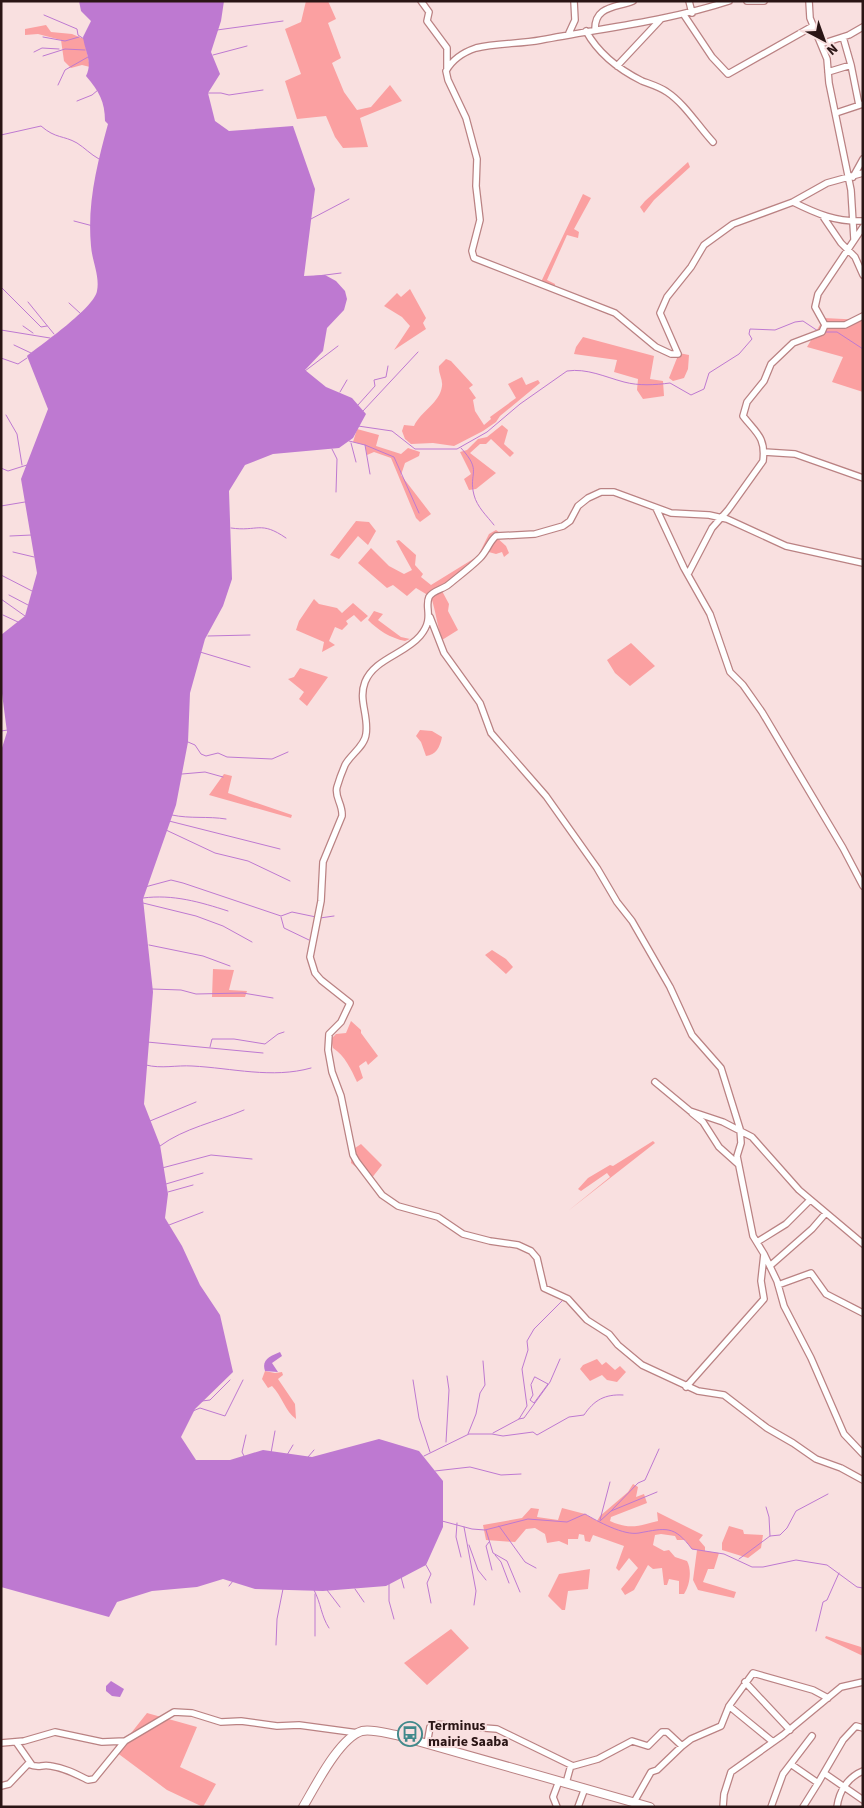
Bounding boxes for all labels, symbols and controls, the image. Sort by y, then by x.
north arrow [799,15,849,65]
text: N [822,38,842,60]
place label: Terminus mairie Saaba [428,1716,509,1752]
bus stop icon: Terminus mairie Saaba [397,1721,423,1747]

